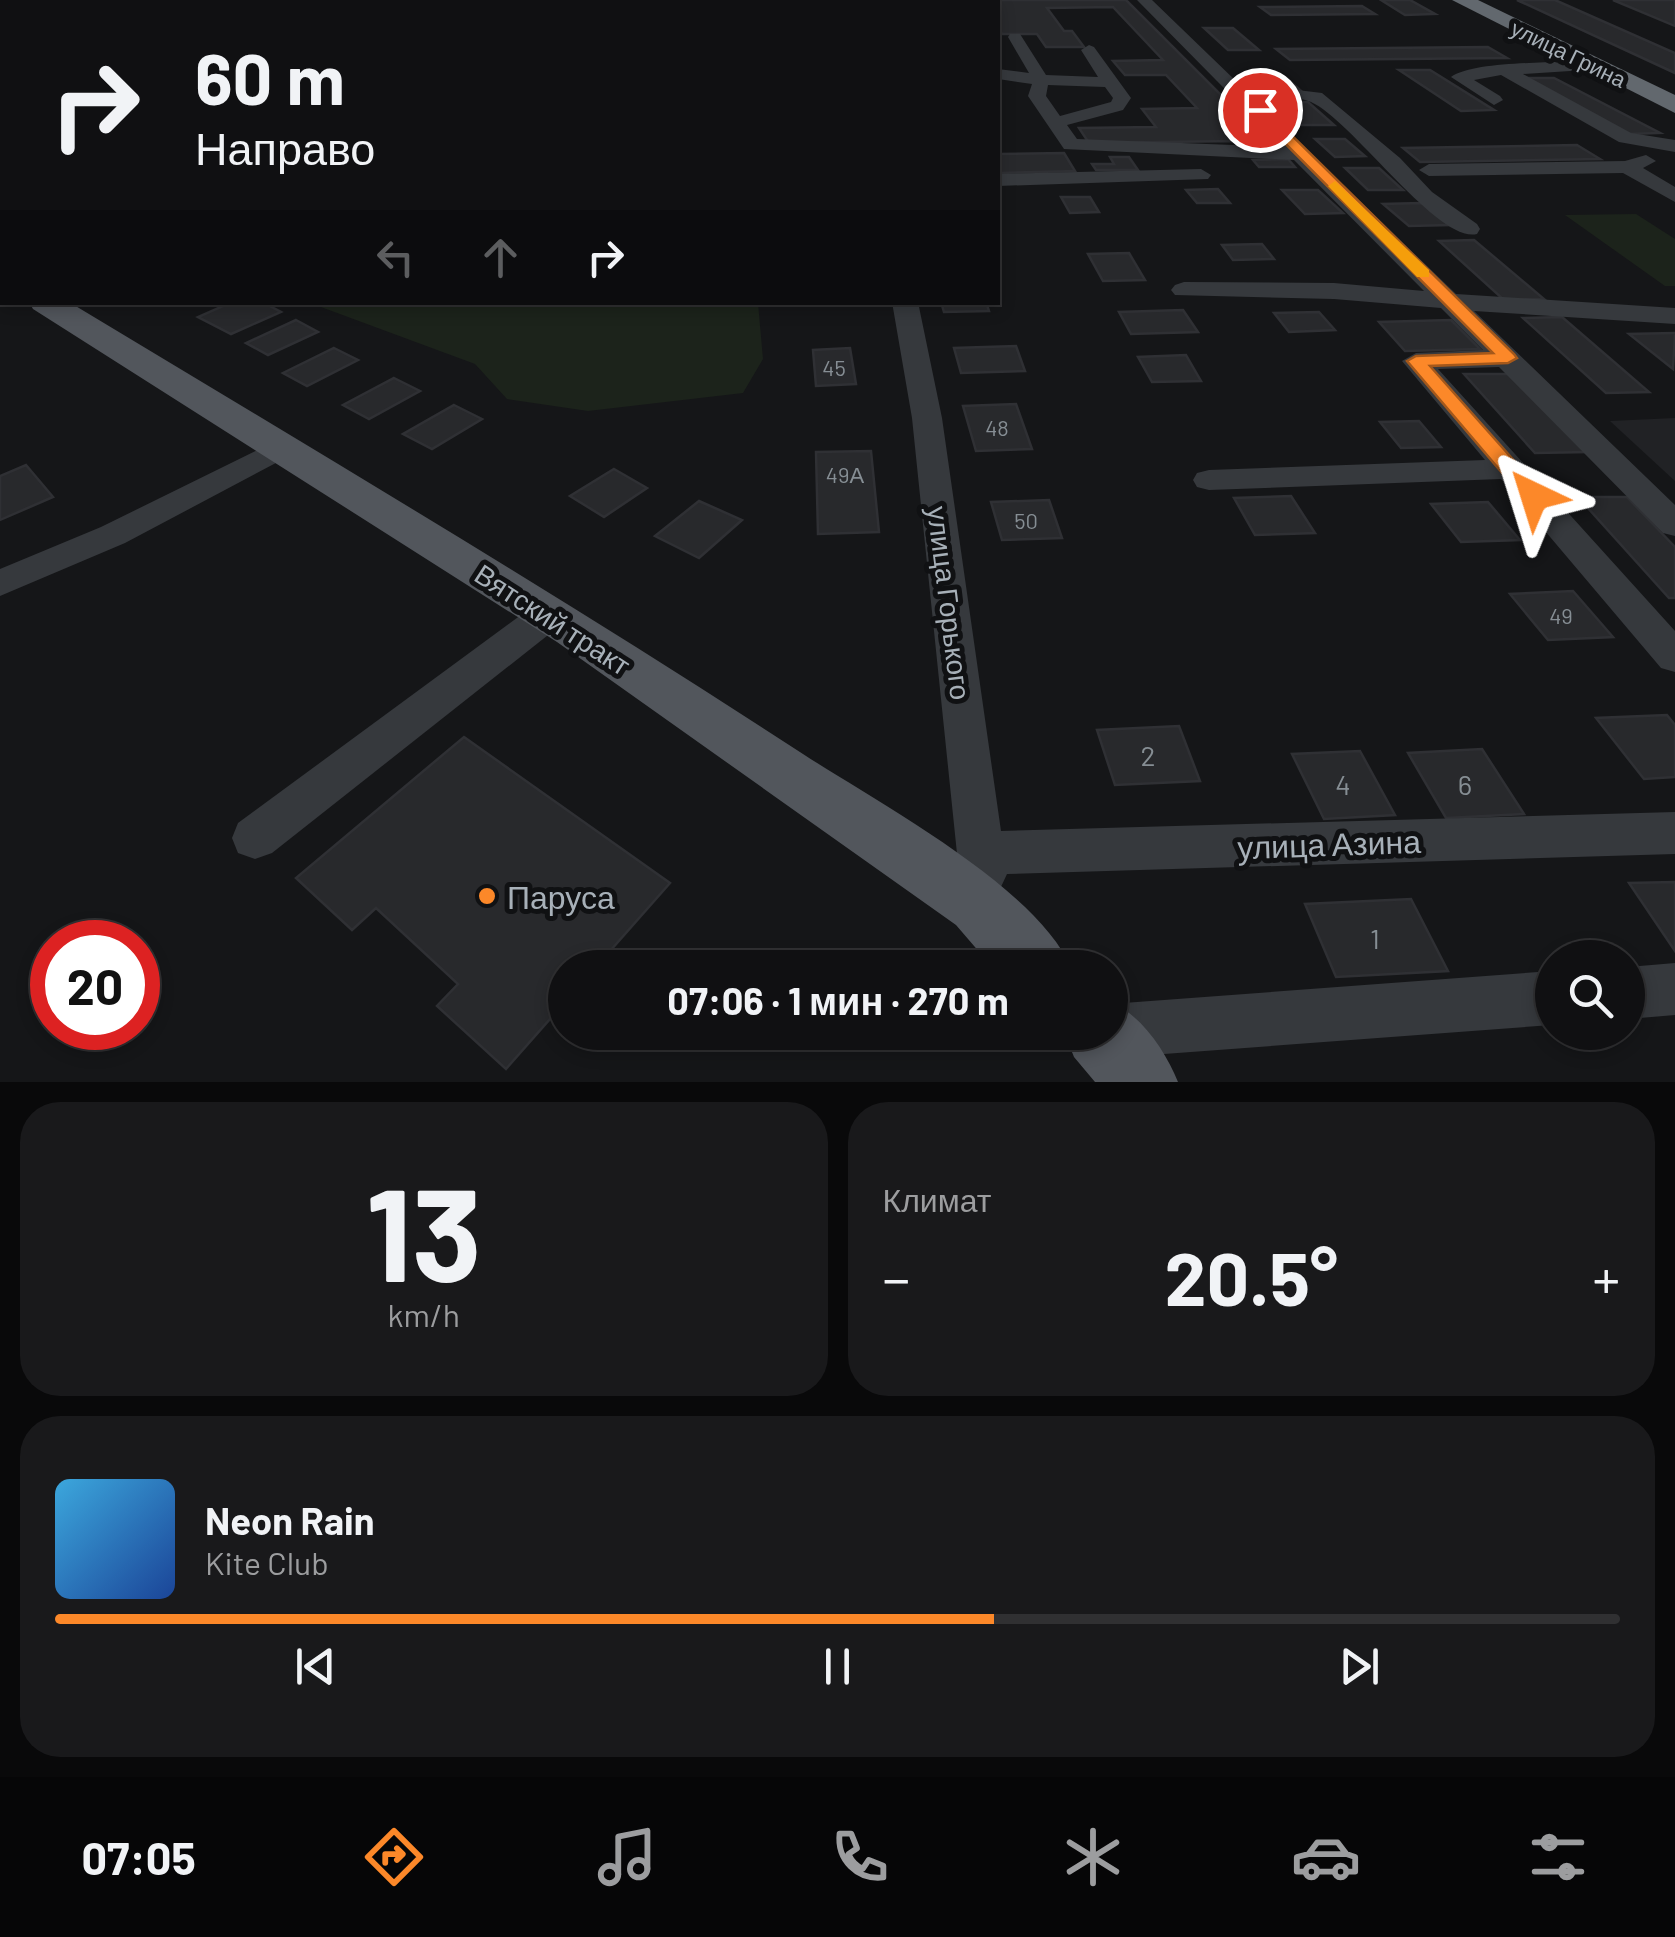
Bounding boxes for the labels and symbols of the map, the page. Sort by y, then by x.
street label: улица Грина [1507,14,1631,93]
pin [1218,68,1303,153]
house number: 45 [822,354,846,380]
house number: 48 [985,414,1009,440]
position arrow [1482,444,1586,548]
house number: 49А [826,461,864,487]
street label: улица Горького [921,504,979,702]
house number: 50 [1014,507,1038,533]
street label: Вятский тракт [469,556,637,682]
house number: 49 [1549,602,1573,628]
house number: 2 [1140,738,1156,772]
house number: 4 [1335,767,1351,801]
house number: 6 [1458,767,1472,801]
street label: улица Азина [1237,821,1422,866]
place label: Паруса [507,877,615,916]
marker: Паруса [476,885,498,907]
speed limit sign: 20 [30,920,160,1050]
house number: 1 [1370,921,1380,955]

